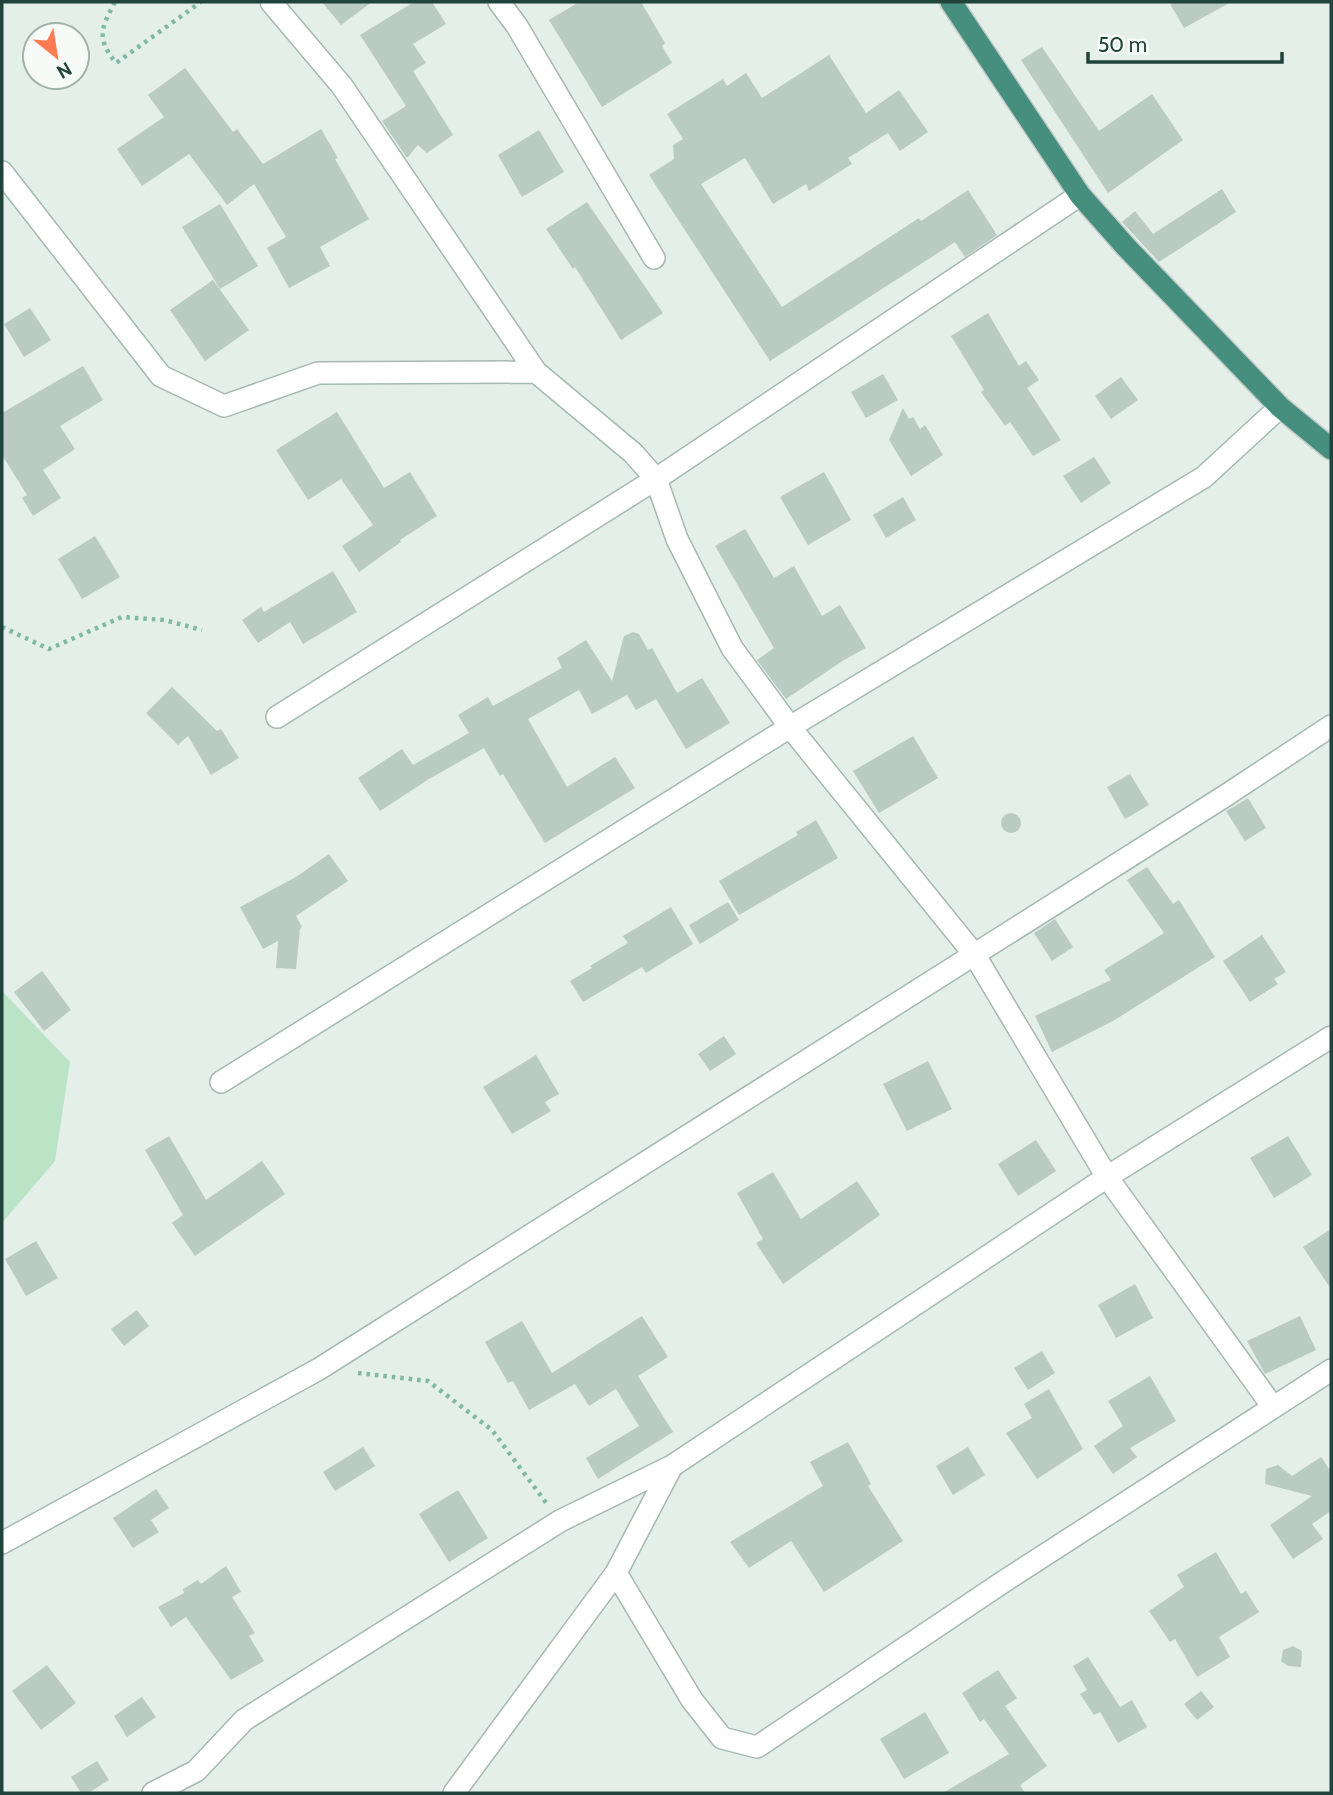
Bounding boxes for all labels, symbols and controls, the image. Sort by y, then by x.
north arrow [21,21,91,91]
scale bar [1088,21,1282,65]
text: 50 m [1098,32,1147,57]
text: N [53,57,76,84]

